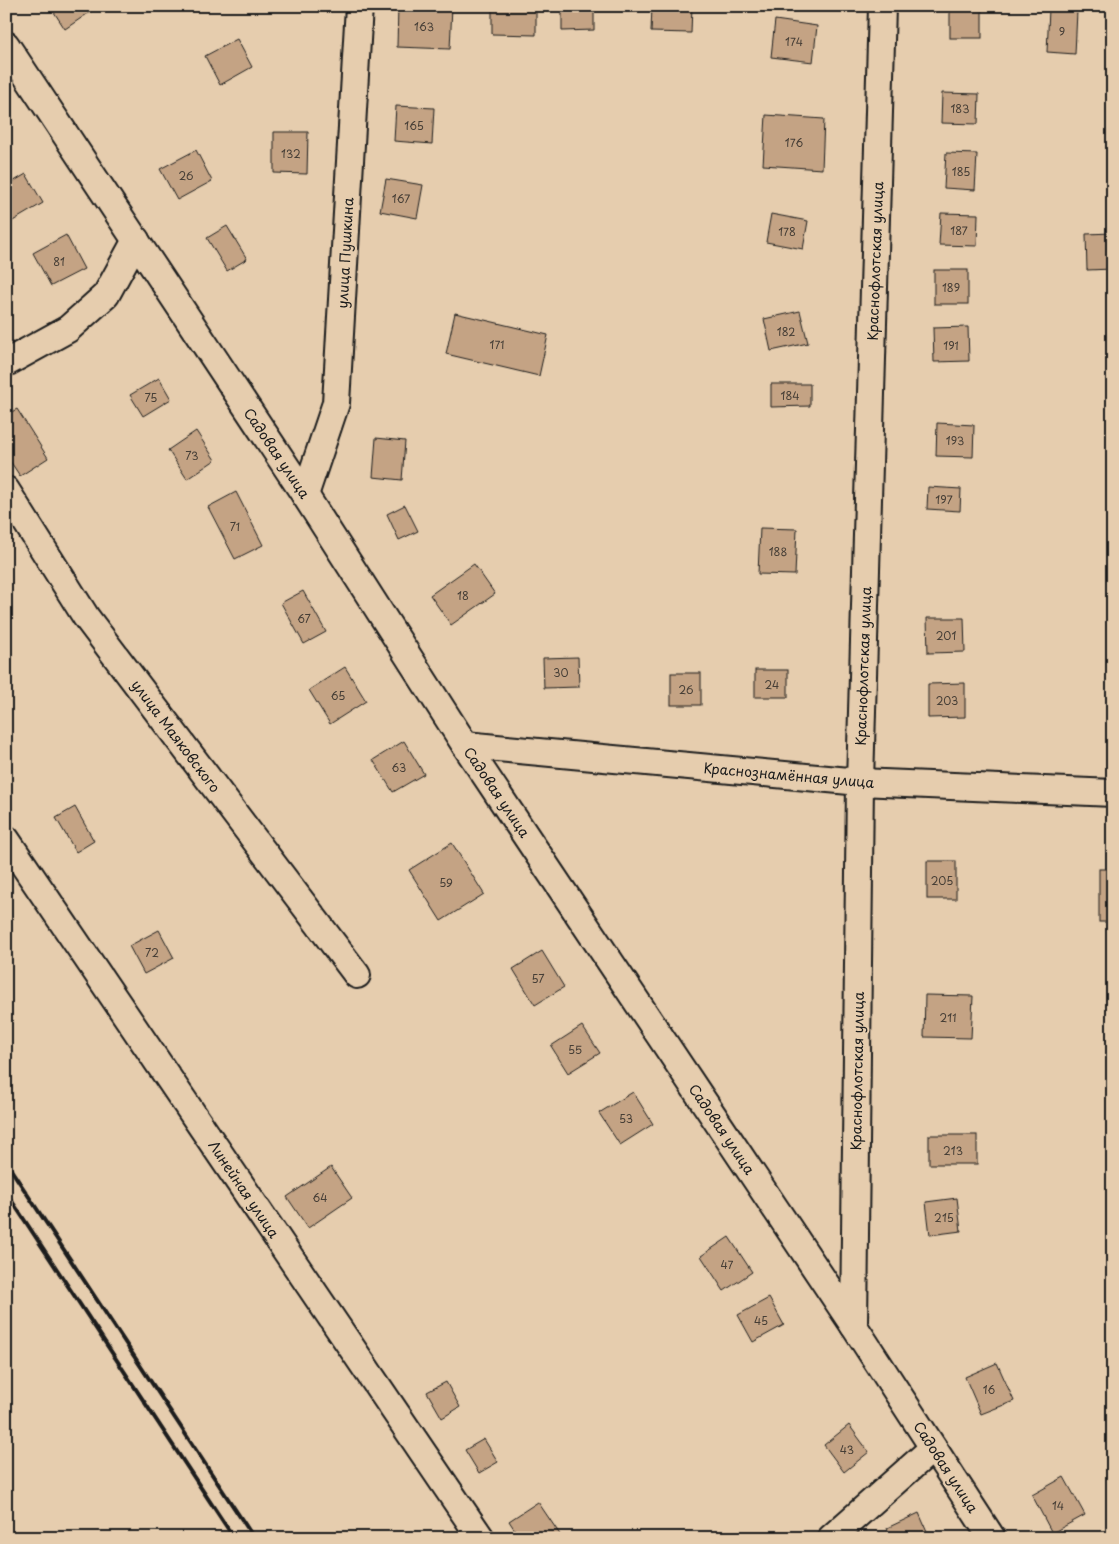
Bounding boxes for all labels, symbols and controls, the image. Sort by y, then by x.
house number: 163 [414,18,434,35]
house number: 9 [1059,23,1065,40]
house number: 174 [785,33,803,50]
house number: 183 [950,100,970,117]
house number: 165 [404,117,424,134]
house number: 176 [785,134,804,151]
house number: 132 [281,145,301,162]
house number: 185 [952,163,970,180]
house number: 26 [178,167,194,184]
street label: Краснофлотская улица [862,181,888,341]
house number: 167 [392,190,410,207]
street label: улица Пушкина [332,197,358,309]
house number: 187 [950,222,968,239]
house number: 178 [778,223,796,240]
house number: 81 [53,253,65,270]
house number: 189 [942,279,960,296]
house number: 182 [777,323,795,340]
house number: 171 [490,336,504,353]
house number: 191 [943,337,959,354]
house number: 184 [780,387,800,404]
house number: 75 [145,389,157,406]
street label: Садовая улица [239,403,315,503]
house number: 193 [946,432,964,449]
house number: 73 [185,447,199,464]
house number: 197 [935,491,953,508]
house number: 71 [230,518,240,535]
house number: 188 [769,543,787,560]
street label: Краснофлотская улица [850,586,876,746]
house number: 18 [457,587,469,604]
house number: 67 [297,610,311,627]
house number: 201 [936,627,956,644]
house number: 30 [553,664,569,681]
street label: улица Маяковского [127,675,225,797]
house number: 24 [765,676,779,693]
house number: 26 [678,681,694,698]
house number: 65 [331,687,345,704]
house number: 203 [936,692,958,709]
street label: Садовая улица [459,742,535,842]
street label: Краснознамённая улица [703,757,875,793]
house number: 63 [392,759,406,776]
house number: 205 [931,872,953,889]
house number: 59 [439,874,453,891]
house number: 72 [145,944,159,961]
house number: 57 [531,970,545,987]
street label: Краснофлотская улица [845,991,869,1151]
house number: 211 [939,1009,957,1026]
house number: 55 [568,1041,582,1058]
street label: Садовая улица [684,1079,760,1179]
house number: 53 [619,1110,633,1127]
street label: Линейная улица [204,1136,285,1242]
house number: 213 [943,1142,963,1159]
house number: 64 [313,1189,327,1206]
house number: 215 [934,1209,954,1226]
house number: 47 [721,1256,734,1273]
house number: 45 [754,1312,768,1329]
house number: 16 [983,1381,996,1398]
street label: Садовая улица [909,1417,984,1517]
house number: 43 [840,1441,854,1458]
house number: 14 [1052,1497,1064,1514]

